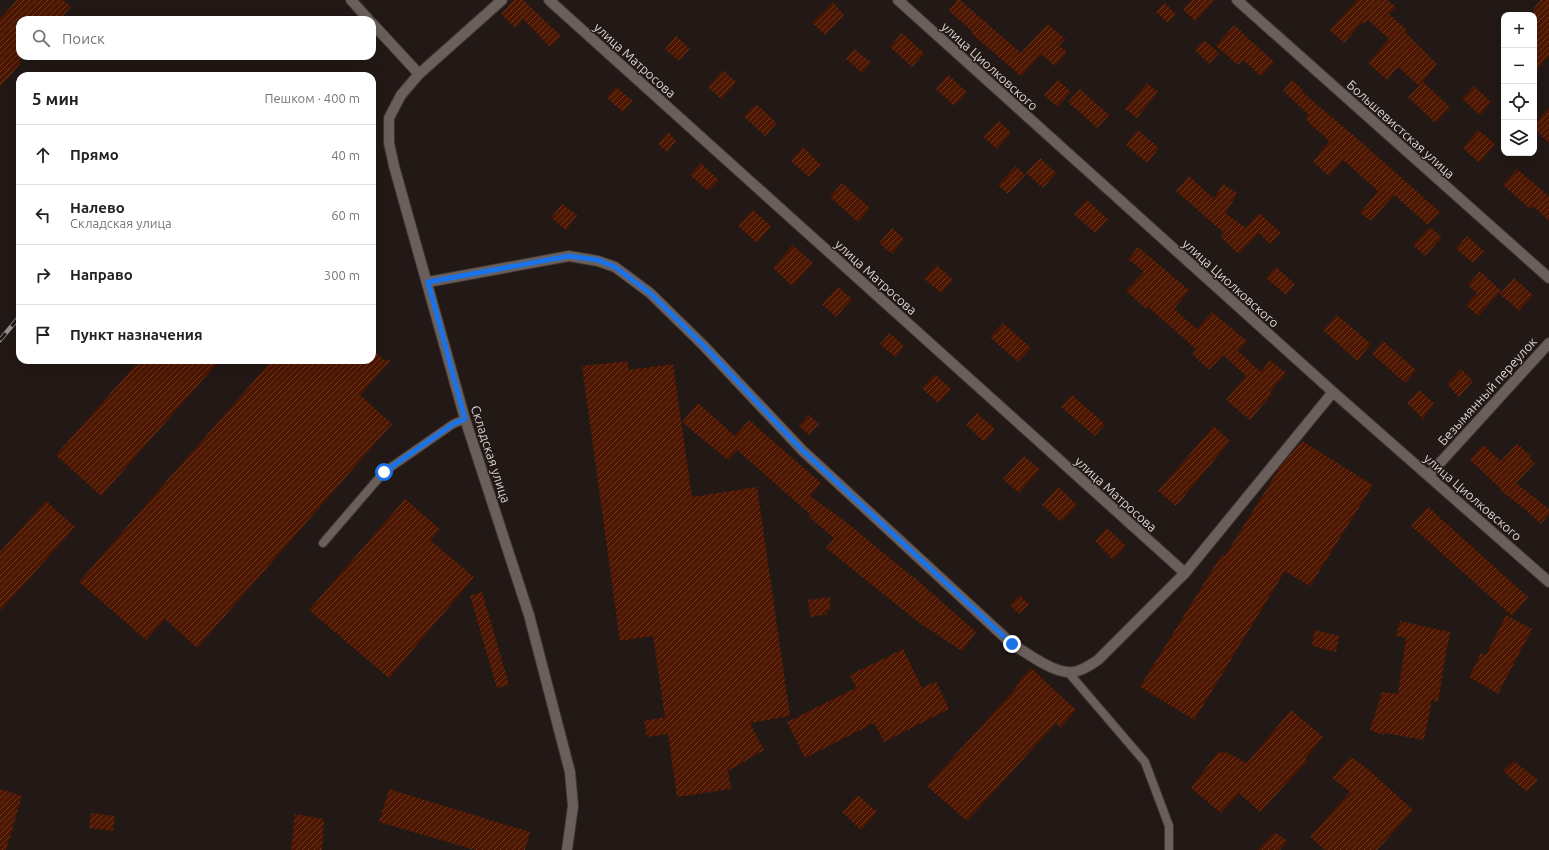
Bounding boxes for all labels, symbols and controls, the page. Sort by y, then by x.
map controls [1501,12,1537,156]
button: + [1501,12,1537,48]
search box [16,16,376,60]
street label: улица Циолковского [939,19,1041,113]
street label: улица Матросова [591,20,679,100]
icon: search [30,27,52,49]
text: Поиск [62,30,105,47]
button: − [1501,48,1537,84]
street label: Большевистская улица [1344,77,1458,181]
button: locate [1501,84,1537,120]
text: 5 мин [32,89,79,108]
text: Пешком · 400 m [264,91,360,105]
button: layers [1501,120,1537,156]
icon: ahead [32,144,54,166]
text: Прямо [70,146,119,163]
text: 40 m [331,148,360,162]
text: Налево [70,199,125,216]
icon: left [32,204,54,226]
text: 60 m [331,208,360,222]
text: Складская улица [70,216,172,230]
street label: улица Циолковского [1180,236,1282,330]
street label: улица Матросова [832,237,920,317]
icon: right [32,264,54,286]
text: Направо [70,266,133,283]
text: 300 m [324,268,360,282]
icon: arrive [32,324,54,346]
text: Пункт назначения [70,326,203,343]
street label: Безымянный переулок [1435,334,1539,448]
street label: Складская улица [469,403,513,505]
street label: улица Циолковского [1421,451,1525,543]
street label: улица Матросова [1072,454,1160,534]
route start [375,463,393,481]
route end [1003,635,1021,653]

